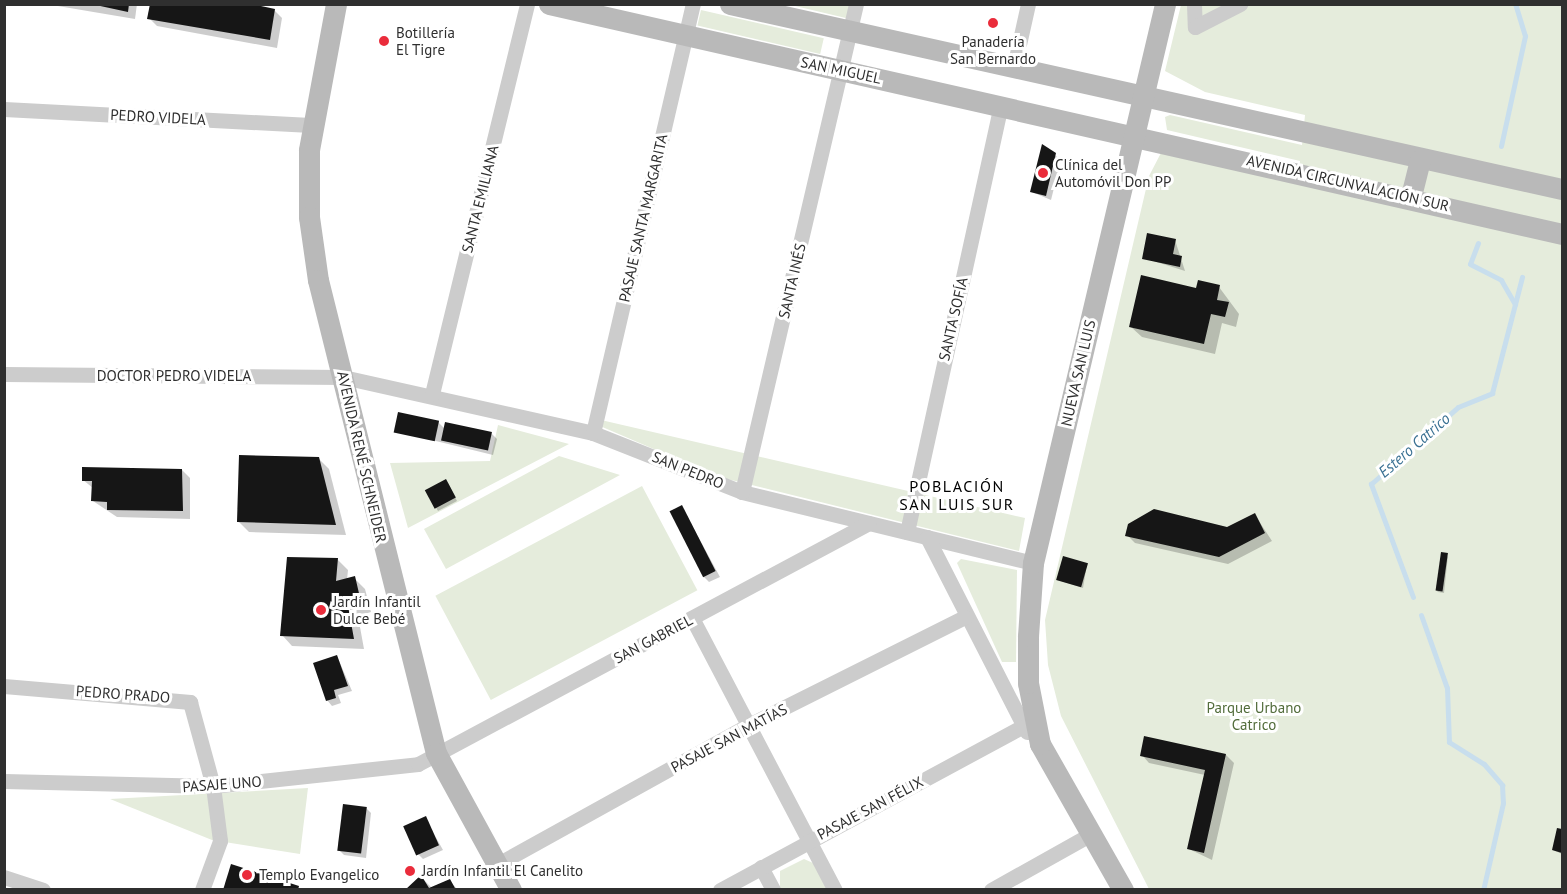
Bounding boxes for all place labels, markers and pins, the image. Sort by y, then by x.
marker: Panadería San Bernardo [986,16,1000,30]
place label: Botillería El Tigre [396,23,455,58]
place label: Panadería San Bernardo [950,32,1036,67]
marker: Botillería El Tigre [377,34,391,48]
place label: Clínica del Automóvil Don PP [1055,155,1171,190]
marker: Clínica del Automóvil Don PP [1036,166,1050,180]
place label: Jardín Infantil Dulce Bebé [333,592,421,627]
marker: Jardín Infantil Dulce Bebé [314,603,328,617]
place label: Jardín Infantil El Canelito [422,862,583,880]
marker: Jardín Infantil El Canelito [403,864,417,878]
place label: Templo Evangelico [259,866,379,884]
marker: Templo Evangelico [240,868,254,882]

